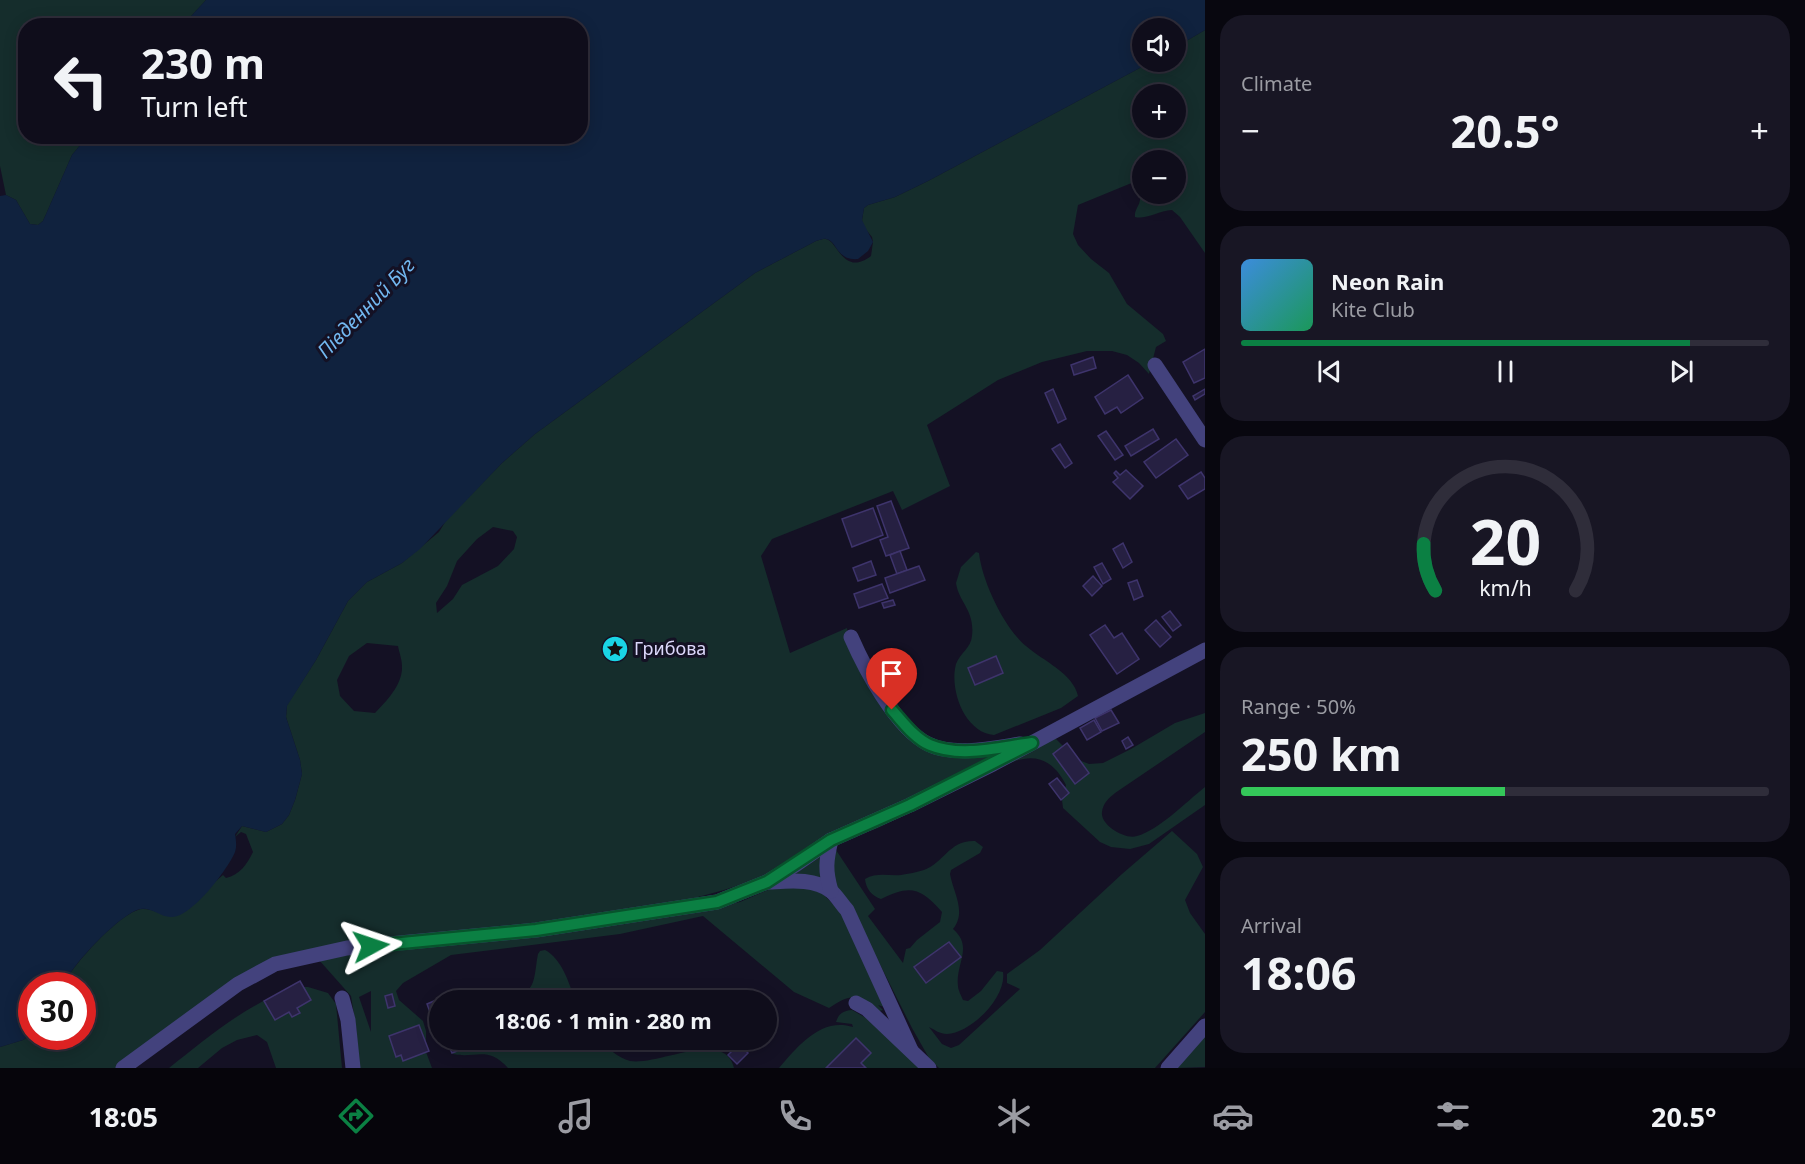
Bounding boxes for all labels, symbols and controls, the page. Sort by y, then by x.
map controls [1132,18,1186,204]
button: sound [1132,18,1186,72]
text: 230 m [141,34,265,91]
icon: left [42,42,120,120]
text: Climate [1241,70,1312,97]
button: + [1132,84,1186,138]
text: Turn left [141,88,247,125]
text: 20.5° [1451,100,1559,161]
text: − [1241,108,1260,153]
text: + [1750,108,1769,153]
button: − [1132,150,1186,204]
water label: Південний Буг [311,252,421,364]
text: Neon Rain [1331,266,1444,296]
text: Kite Club [1331,296,1415,323]
icon: previous [1313,355,1346,388]
icon: pause [1489,355,1522,388]
icon: next [1665,355,1698,388]
text: 20 [1469,498,1541,583]
text: km/h [1479,573,1531,602]
place icon: Грибова [600,634,630,664]
place label: Грибова [634,636,706,660]
pin [866,648,917,710]
icon: arrive [875,657,908,690]
text: Range · 50% [1241,693,1356,720]
text: 250 km [1241,723,1402,784]
text: Arrival [1241,912,1302,939]
position arrow [339,914,403,978]
text: 18:06 [1241,942,1357,1003]
speed limit sign: 30 [18,972,96,1050]
text: 18:06 · 1 min · 280 m [494,1005,712,1035]
icon: directions [335,1095,377,1137]
icon: music [555,1095,597,1137]
icon: phone [774,1095,816,1137]
icon: climate [993,1095,1035,1137]
icon: car [1212,1095,1254,1137]
icon: filters [1432,1095,1474,1137]
text: 18:05 [89,1098,158,1135]
text: 20.5° [1651,1098,1716,1135]

